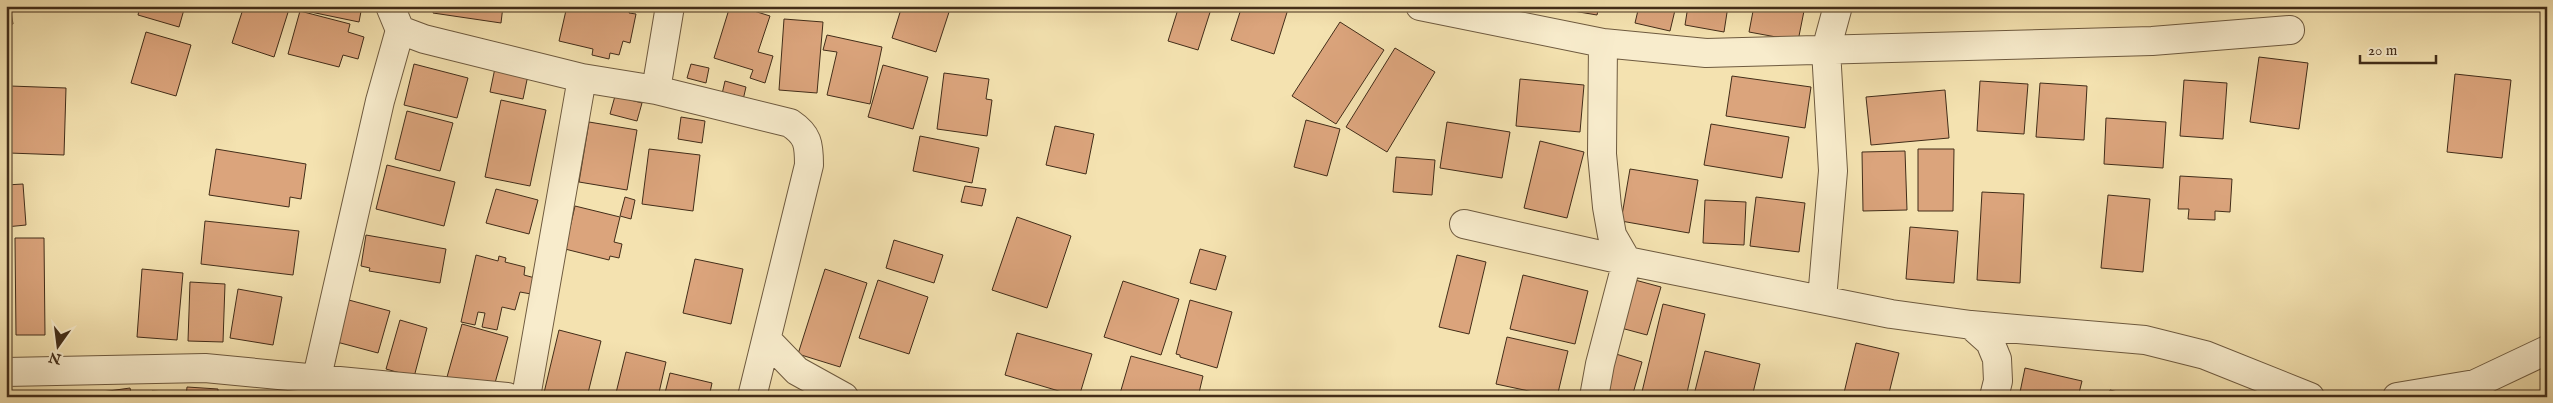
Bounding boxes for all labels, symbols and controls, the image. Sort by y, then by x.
scale bar [2360,32,2437,64]
text: 20 m [2368,41,2398,60]
north arrow [32,320,82,370]
text: N [47,347,64,368]

